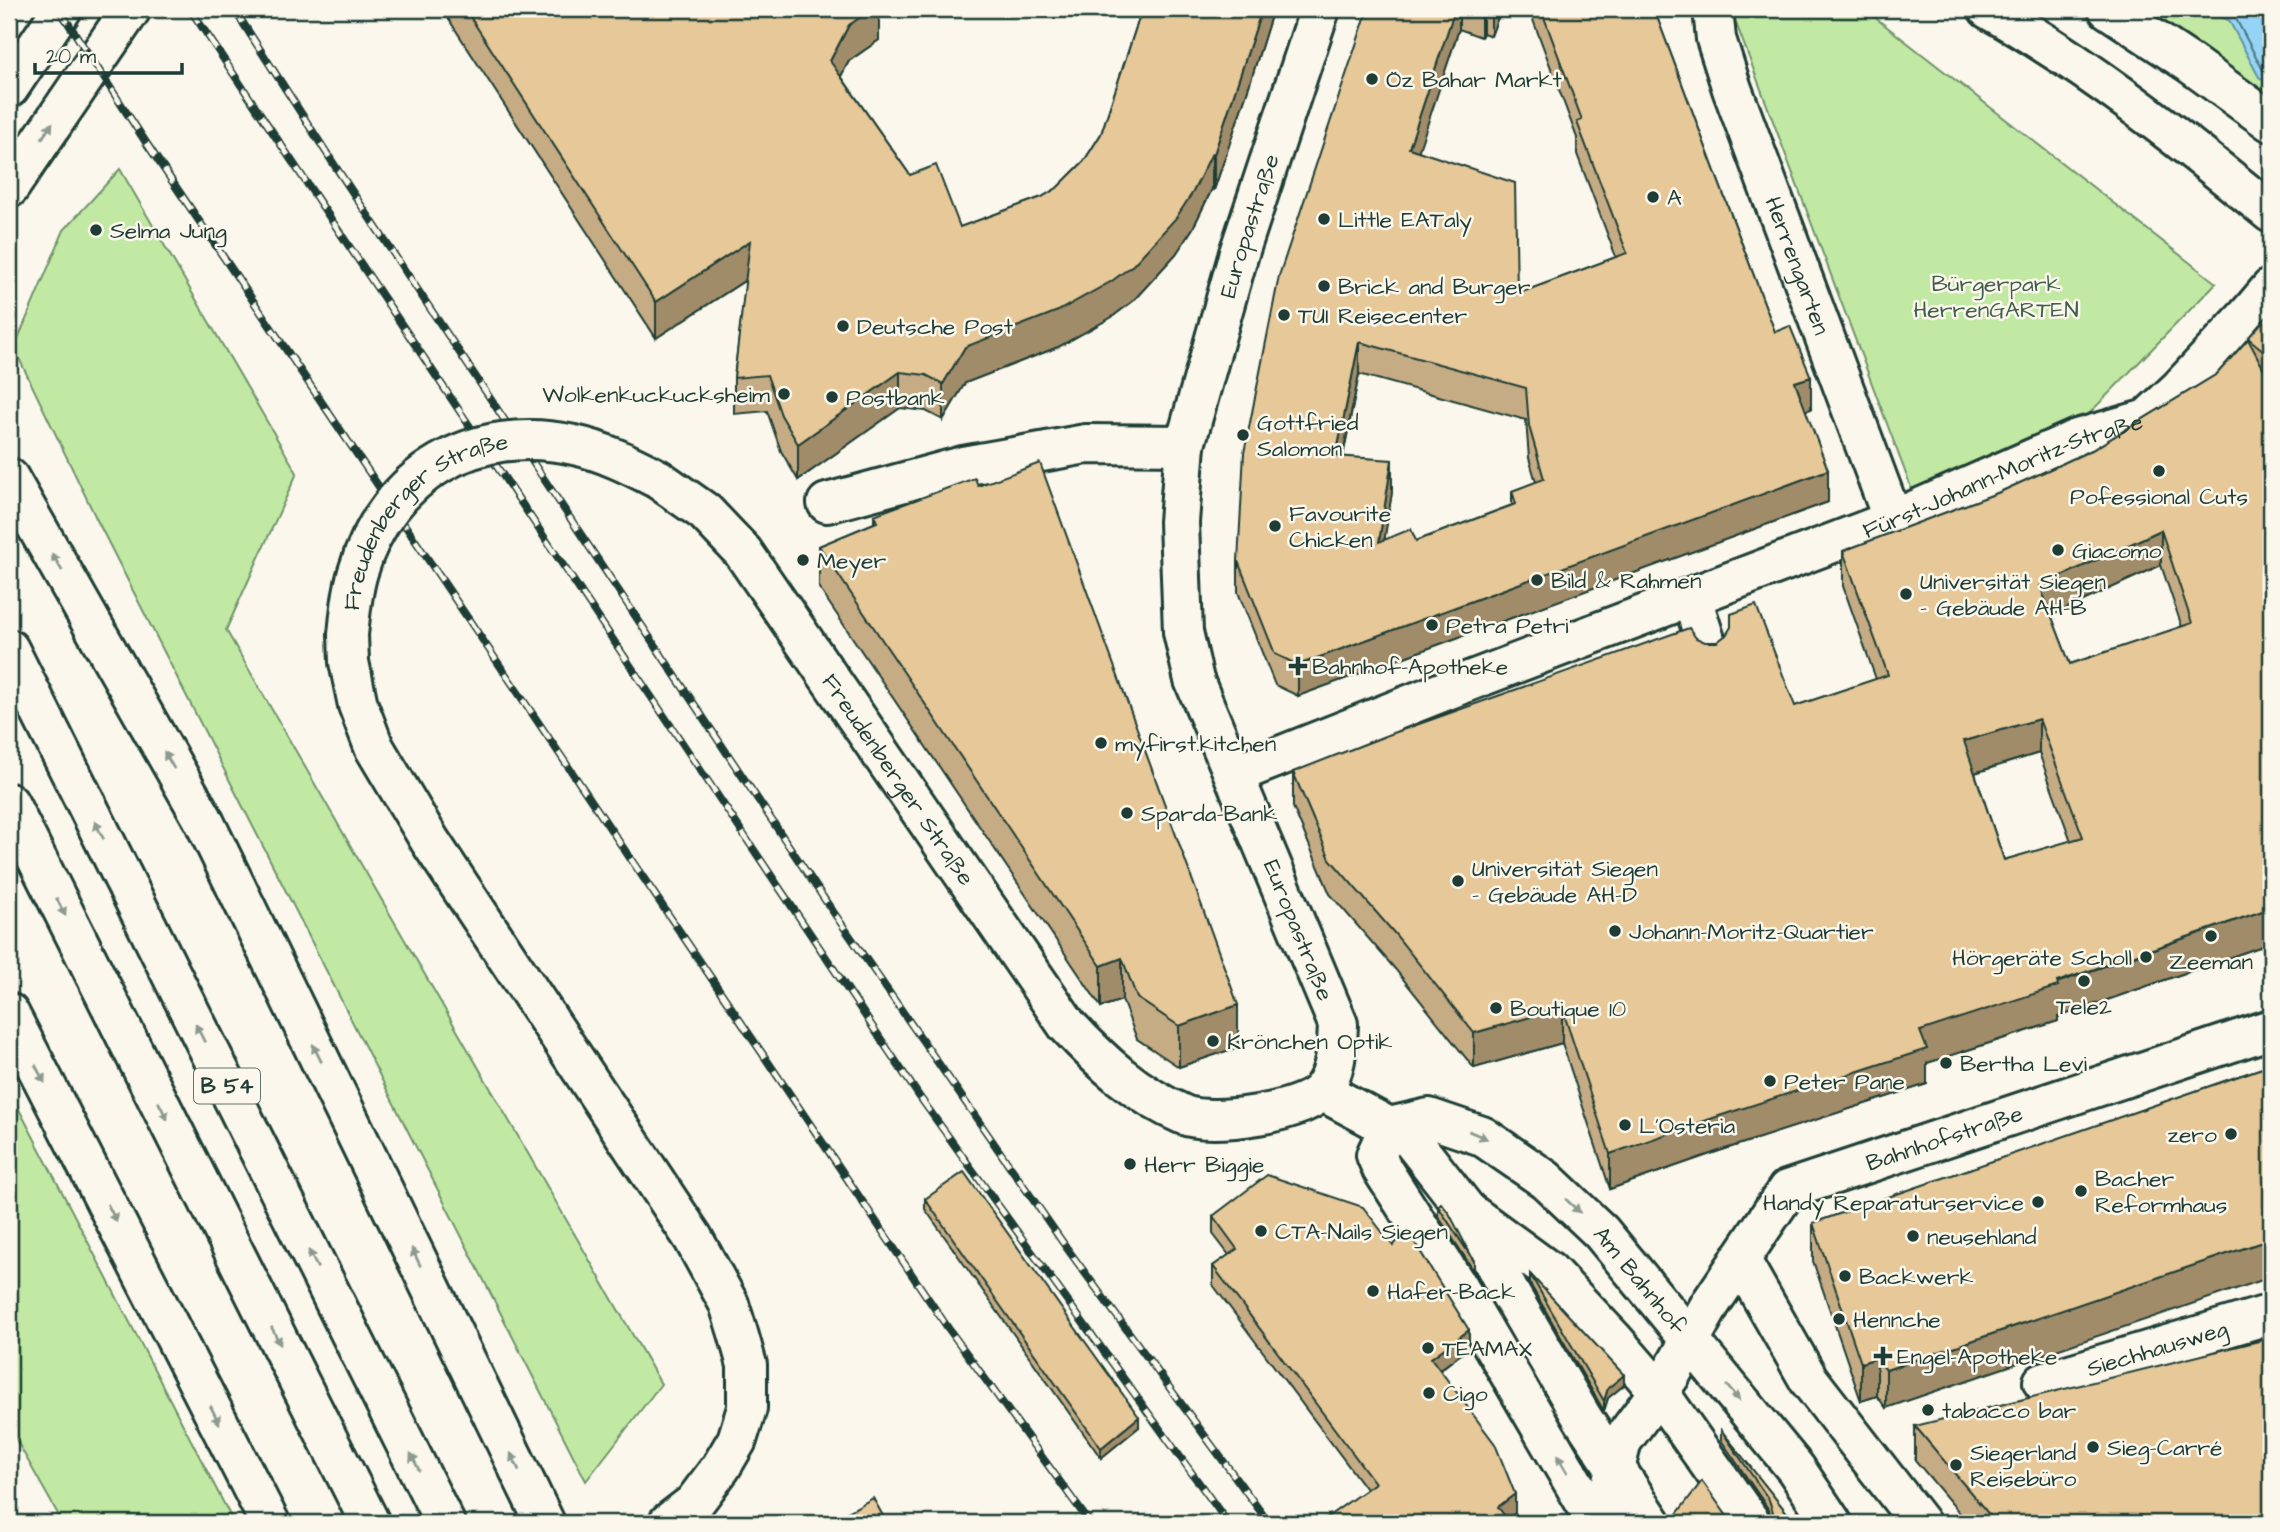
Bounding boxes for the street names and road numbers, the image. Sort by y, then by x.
street label: Europastraße [1212,150,1288,302]
street label: Herrengarten [1757,192,1837,339]
street label: Fürst-Johann-Moritz-Straße [1858,406,2147,547]
street label: Freudenberger Straße [336,426,510,613]
street label: Freudenberger Straße [814,668,982,892]
street label: Europastraße [1255,855,1341,1006]
road number: B 54 [194,1068,260,1104]
street label: Bahnhofstraße [1862,1098,2027,1180]
street label: Am Bahnhof [1586,1220,1694,1341]
street label: Siechhausweg [2083,1313,2232,1385]

